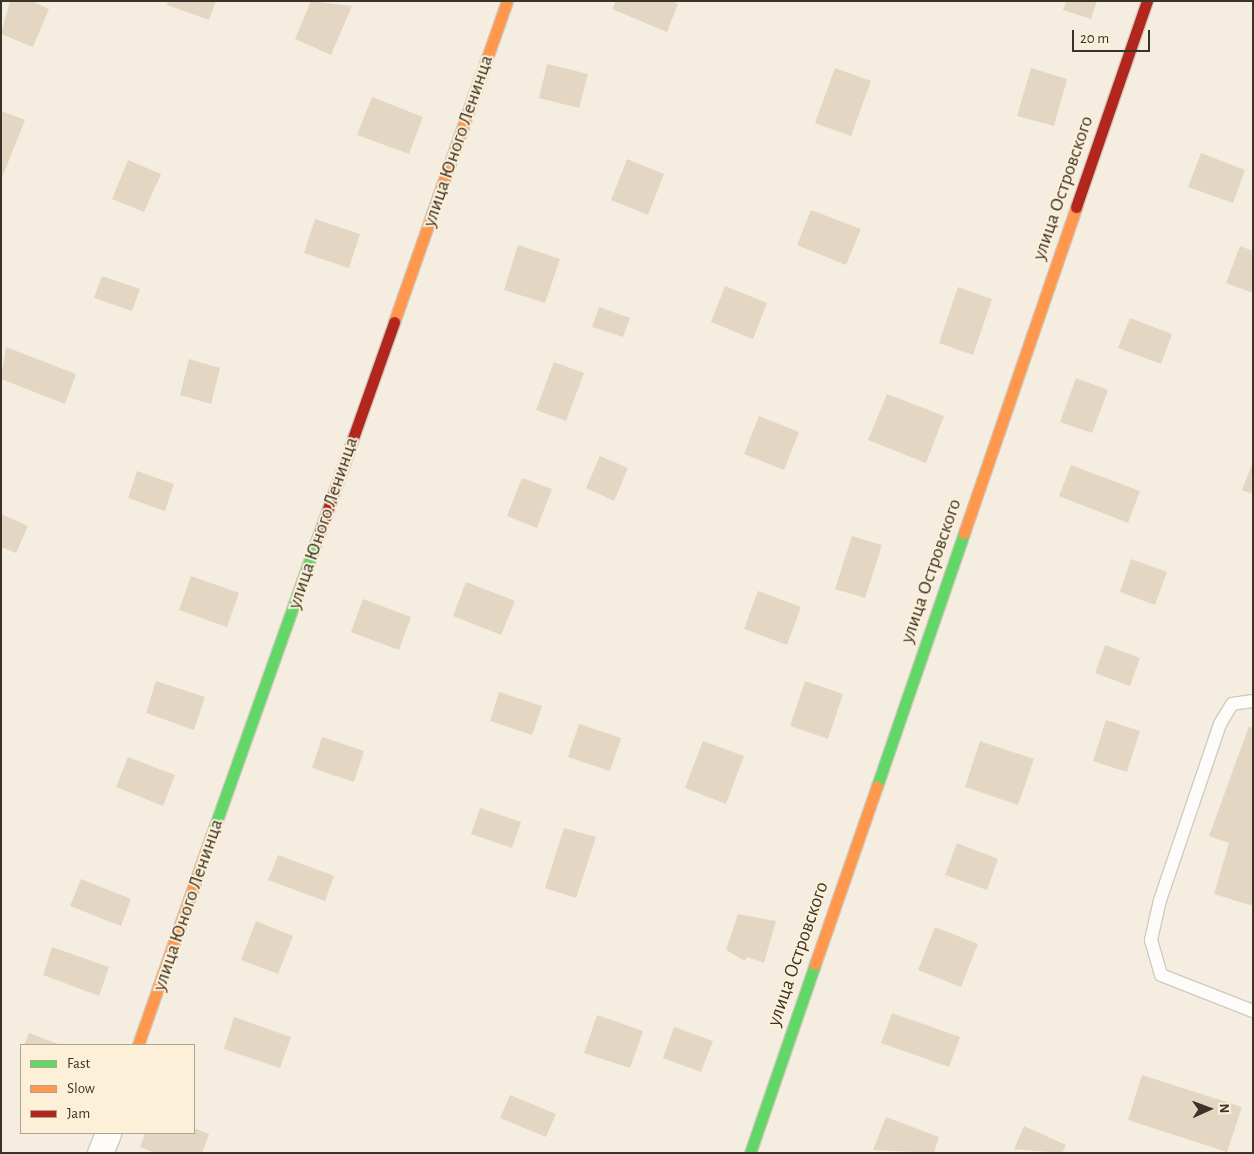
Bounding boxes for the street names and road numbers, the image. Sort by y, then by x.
street label: улица Юного Ленинца [417,52,499,230]
street label: улица Островского [1027,113,1099,263]
street label: улица Юного Ленинца [282,434,364,612]
street label: улица Островского [895,496,967,646]
street label: улица Юного Ленинца [147,816,229,994]
street label: улица Островского [762,879,834,1029]

